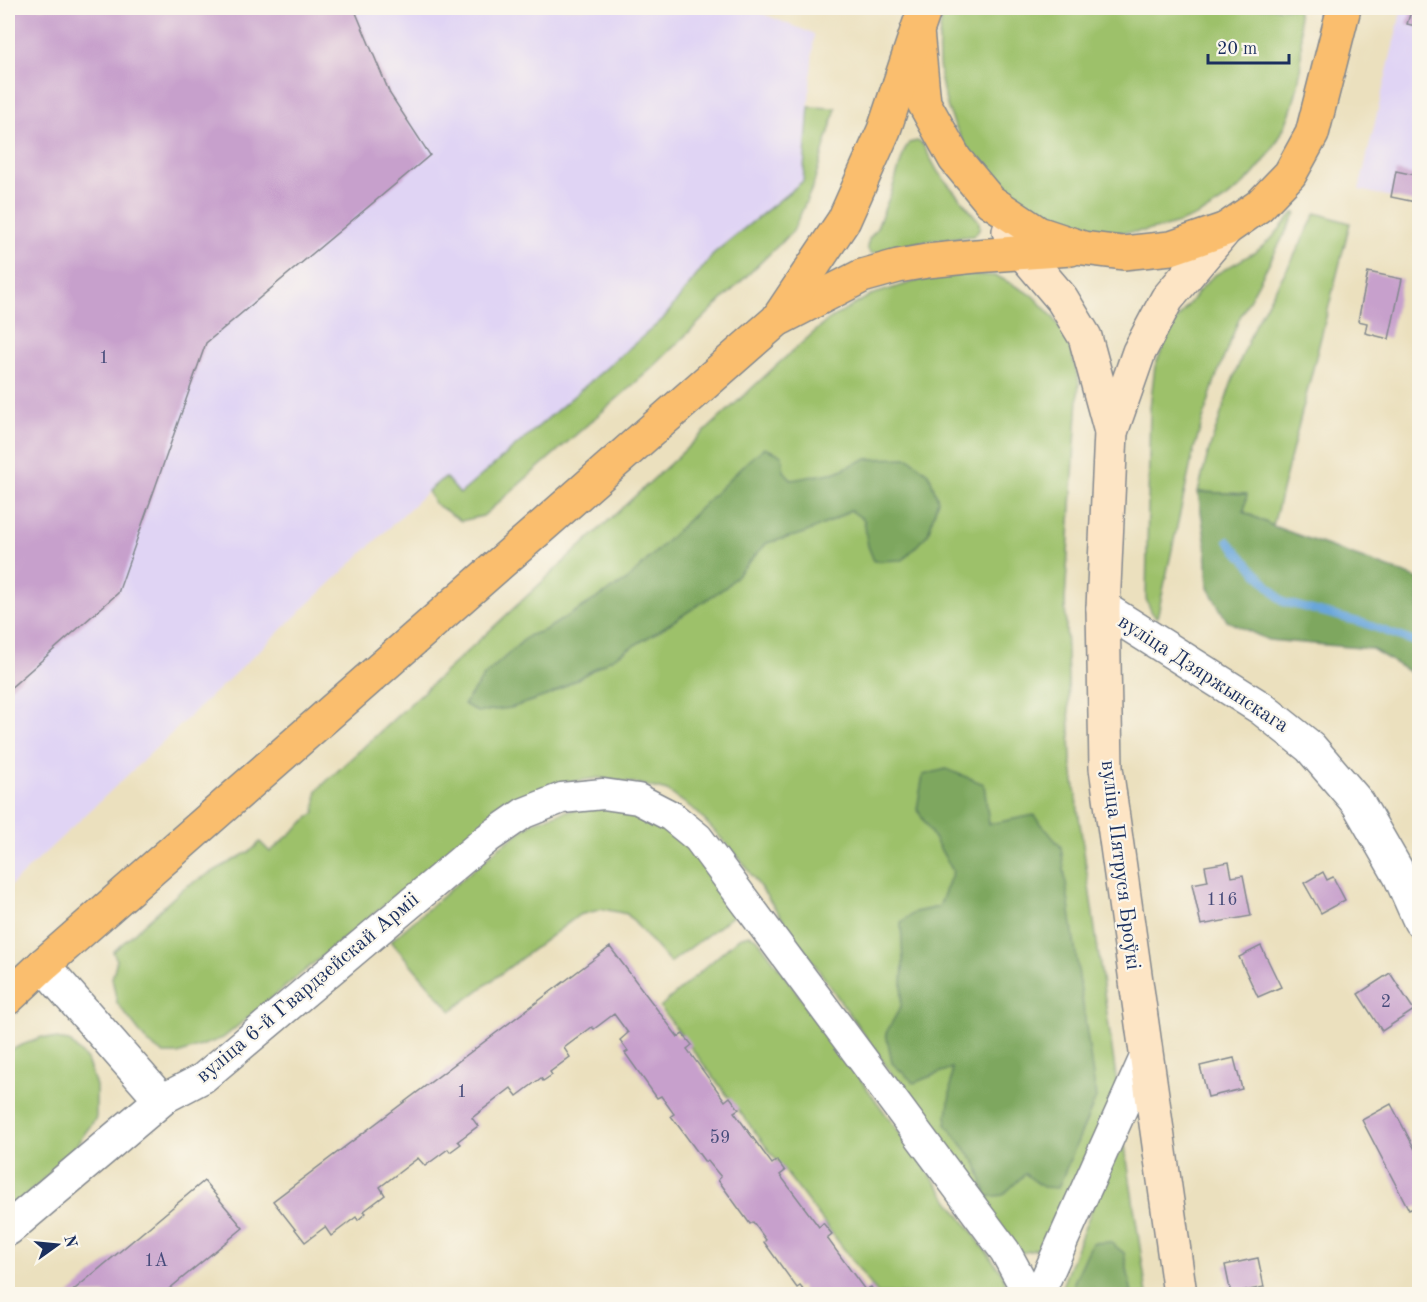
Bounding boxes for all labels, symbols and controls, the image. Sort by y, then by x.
scale bar [1208,27,1289,65]
text: 20 m [1217,40,1257,58]
house number: 1 [99,349,109,367]
street label: вуліца Дзяржынскага [1114,611,1292,737]
street label: вуліца Пятруся Броўкі [1097,759,1143,971]
street label: вуліца 6-й Гвардзейскай Арміі [193,889,423,1087]
house number: 116 [1206,891,1238,909]
house number: 2 [1381,993,1391,1011]
house number: 1 [457,1083,467,1101]
house number: 59 [710,1129,730,1147]
north arrow [27,1215,87,1275]
text: N [60,1234,79,1250]
house number: 1А [144,1252,168,1270]

